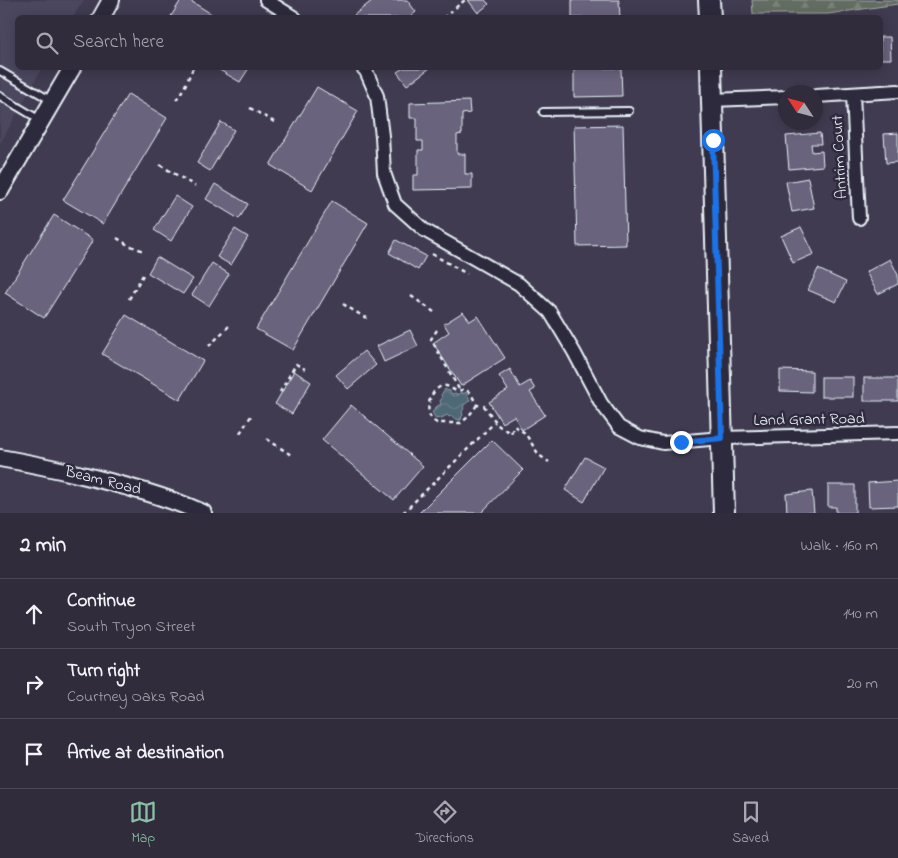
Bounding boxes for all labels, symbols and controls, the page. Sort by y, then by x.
search box [15,15,883,70]
icon: search [33,29,61,57]
text: Search here [73,29,164,56]
north arrow [778,85,823,130]
street label: Antrim Court [826,114,854,200]
route start [702,129,725,152]
street label: Land Grant Road [753,407,865,433]
route end [670,431,693,454]
street label: Beam Road [61,460,144,502]
text: 2 min [20,531,66,561]
text: Walk · 160 m [800,534,878,558]
text: Continue [67,588,135,615]
icon: ahead [20,600,48,628]
text: 140 m [843,602,878,626]
text: South Tryon Street [67,615,196,639]
text: Turn right [67,658,140,685]
icon: right [20,670,48,698]
text: 20 m [847,672,878,696]
text: Courtney Oaks Road [67,685,205,709]
icon: arrive [20,740,48,768]
text: Arrive at destination [67,740,224,767]
tab: Map [129,798,157,849]
tab: Directions [416,798,474,849]
tab: Saved [732,798,769,849]

